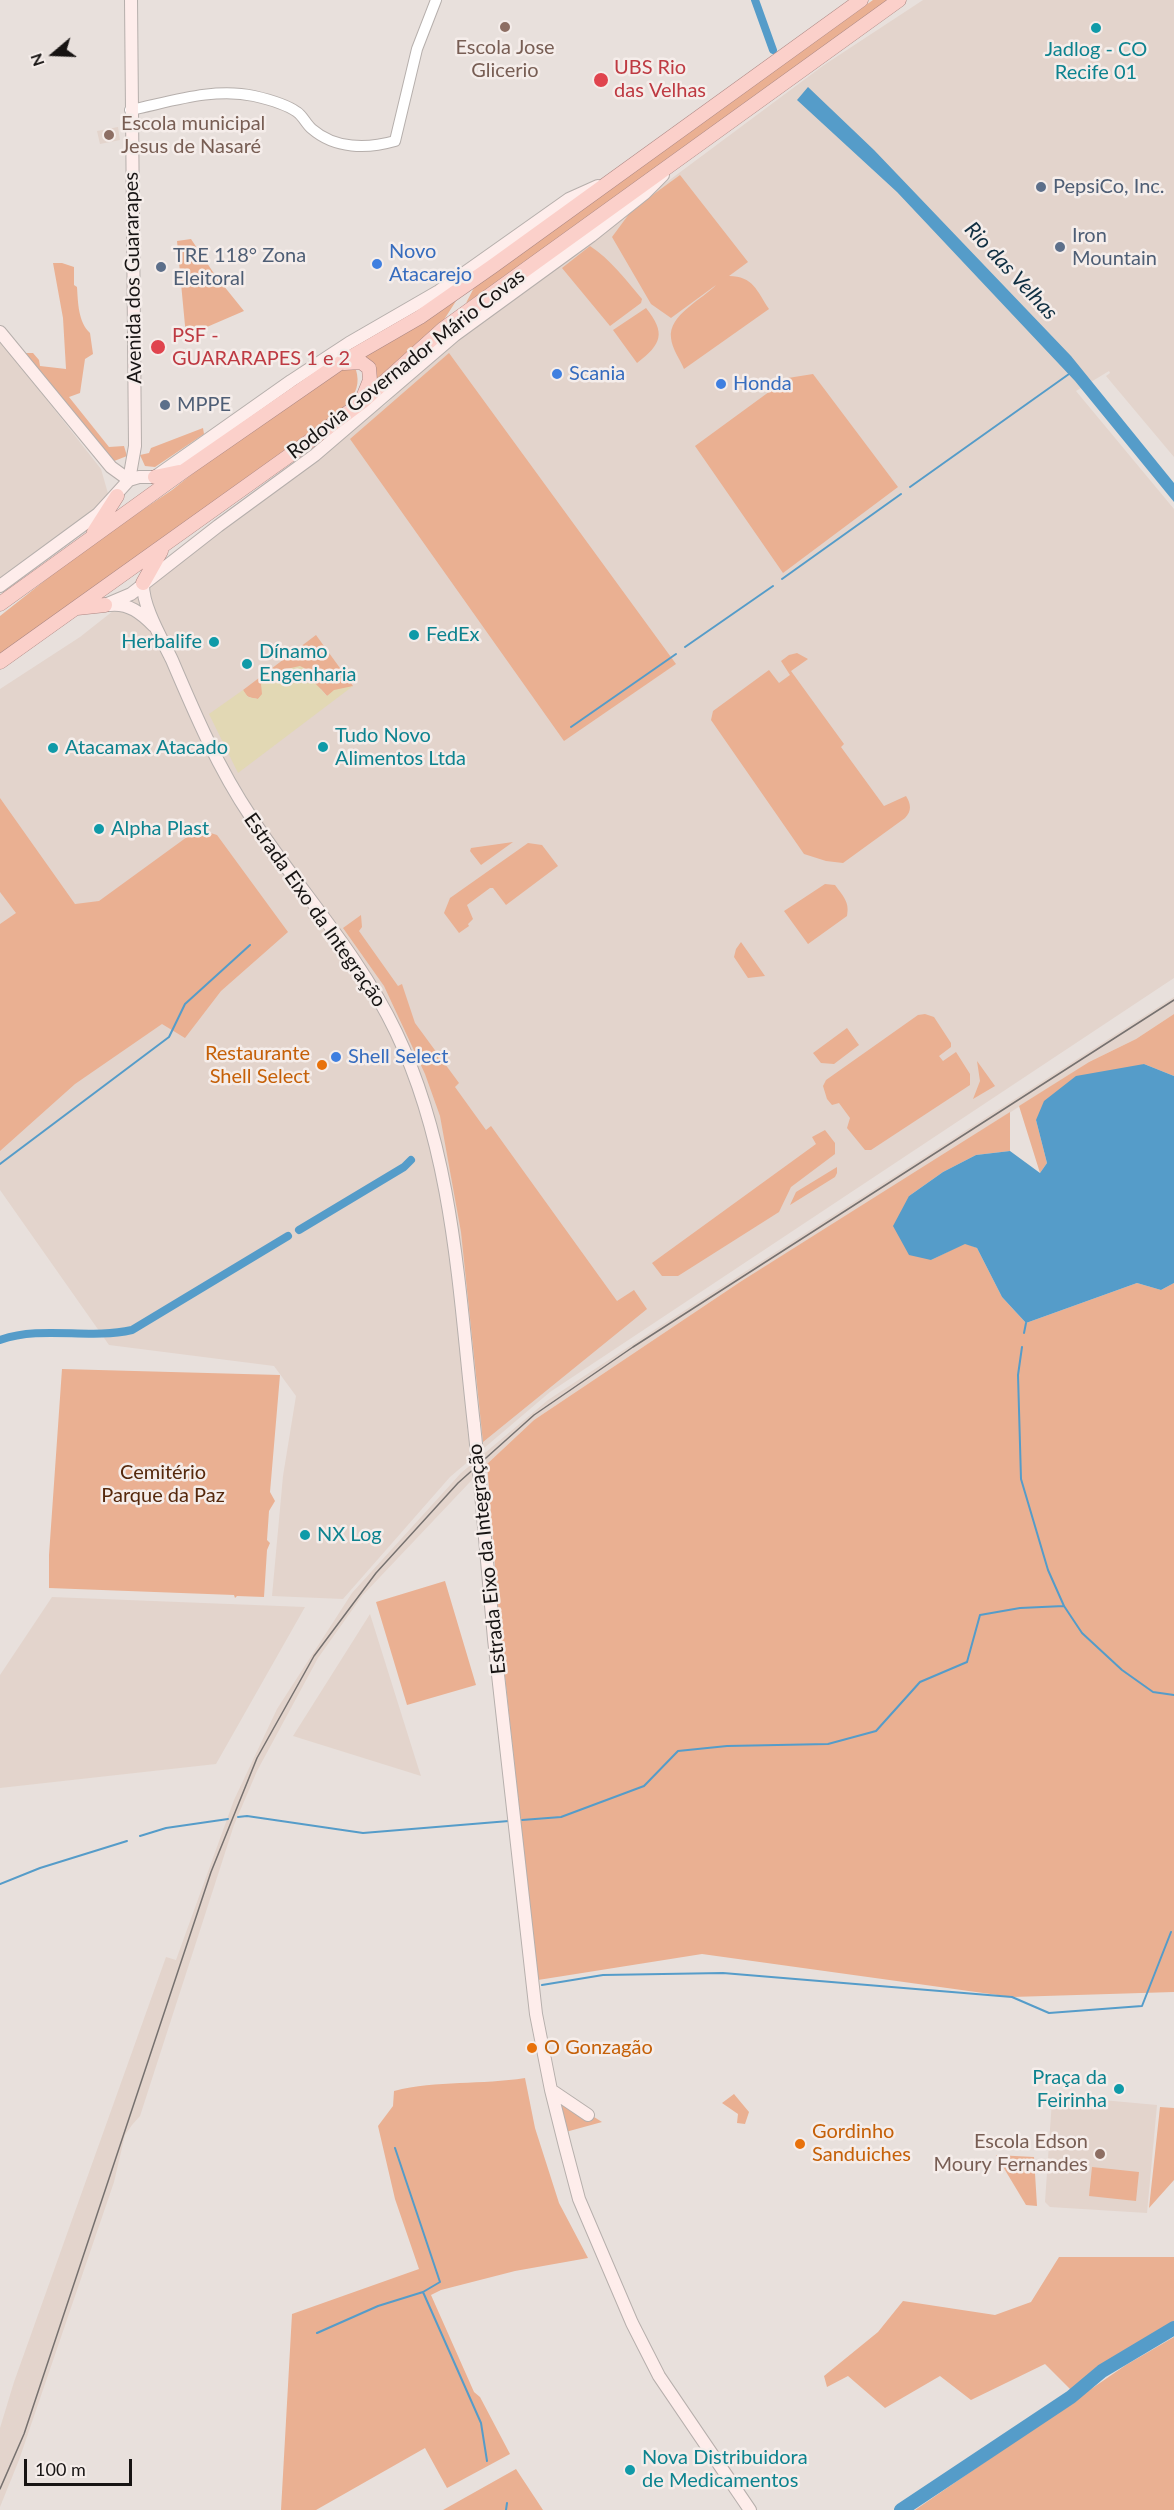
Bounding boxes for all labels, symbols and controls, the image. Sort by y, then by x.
marker: Escola Jose Glicerio [498,20,512,34]
marker: Jadlog - CO Recife 01 [1089,21,1103,35]
north arrow [24,24,84,84]
place label: Escola Jose Glicerio [455,36,555,83]
place label: Jadlog - CO Recife 01 [1045,38,1147,85]
text: N [26,51,47,69]
place label: UBS Rio das Velhas [614,56,706,103]
marker: UBS Rio das Velhas [592,71,610,89]
place label: Escola municipal Jesus de Nasaré [121,112,265,159]
marker: Escola municipal Jesus de Nasaré [102,128,116,142]
street label: Avenida dos Guararapes [119,172,147,384]
place label: PepsiCo, Inc. [1053,175,1165,199]
marker: PepsiCo, Inc. [1034,180,1048,194]
water label: Rio das Velhas [959,217,1063,325]
place label: Iron Mountain [1072,224,1157,271]
place label: Novo Atacarejo [389,240,472,287]
marker: Iron Mountain [1053,240,1067,254]
place label: TRE 118° Zona Eleitoral [173,244,306,291]
marker: Novo Atacarejo [370,257,384,271]
marker: TRE 118° Zona Eleitoral [154,260,168,274]
street label: Rodovia Governador Mário Covas [282,264,530,464]
place label: PSF - GUARARAPES 1 e 2 [172,324,350,371]
marker: PSF - GUARARAPES 1 e 2 [149,338,167,356]
place label: Scania [569,362,625,386]
marker: Scania [550,367,564,381]
place label: Honda [733,372,792,396]
marker: Honda [714,377,728,391]
place label: MPPE [177,393,231,417]
marker: MPPE [158,398,172,412]
place label: FedEx [426,623,480,647]
marker: FedEx [407,628,421,642]
place label: Herbalife [121,630,202,654]
marker: Herbalife [207,635,221,649]
place label: Dínamo Engenharia [259,640,357,687]
marker: Dínamo Engenharia [240,657,254,671]
place label: Tudo Novo Alimentos Ltda [335,724,466,771]
place label: Atacamax Atacado [65,736,228,760]
marker: Tudo Novo Alimentos Ltda [316,740,330,754]
marker: Atacamax Atacado [46,741,60,755]
street label: Estrada Eixo da Integração [239,808,391,1012]
place label: Alpha Plast [111,817,209,841]
marker: Alpha Plast [92,822,106,836]
place label: Restaurante Shell Select [205,1042,310,1089]
place label: Shell Select [348,1045,448,1069]
marker: Shell Select [329,1050,343,1064]
marker: Restaurante Shell Select [315,1058,329,1072]
street label: Estrada Eixo da Integração [463,1443,511,1675]
park label: Cemitério Parque da Paz [101,1461,225,1508]
place label: NX Log [317,1523,382,1547]
marker: NX Log [298,1528,312,1542]
place label: O Gonzagão [544,2036,653,2060]
marker: O Gonzagão [525,2041,539,2055]
place label: Praça da Feirinha [1032,2066,1107,2113]
marker: Praça da Feirinha [1112,2082,1126,2096]
place label: Gordinho Sanduiches [812,2120,911,2167]
place label: Escola Edson Moury Fernandes [934,2130,1088,2177]
marker: Gordinho Sanduiches [793,2137,807,2151]
marker: Escola Edson Moury Fernandes [1093,2147,1107,2161]
place label: Nova Distribuidora de Medicamentos [642,2446,808,2493]
scale bar [27,2447,135,2485]
text: 100 m [35,2458,86,2480]
marker: Nova Distribuidora de Medicamentos [623,2463,637,2477]

